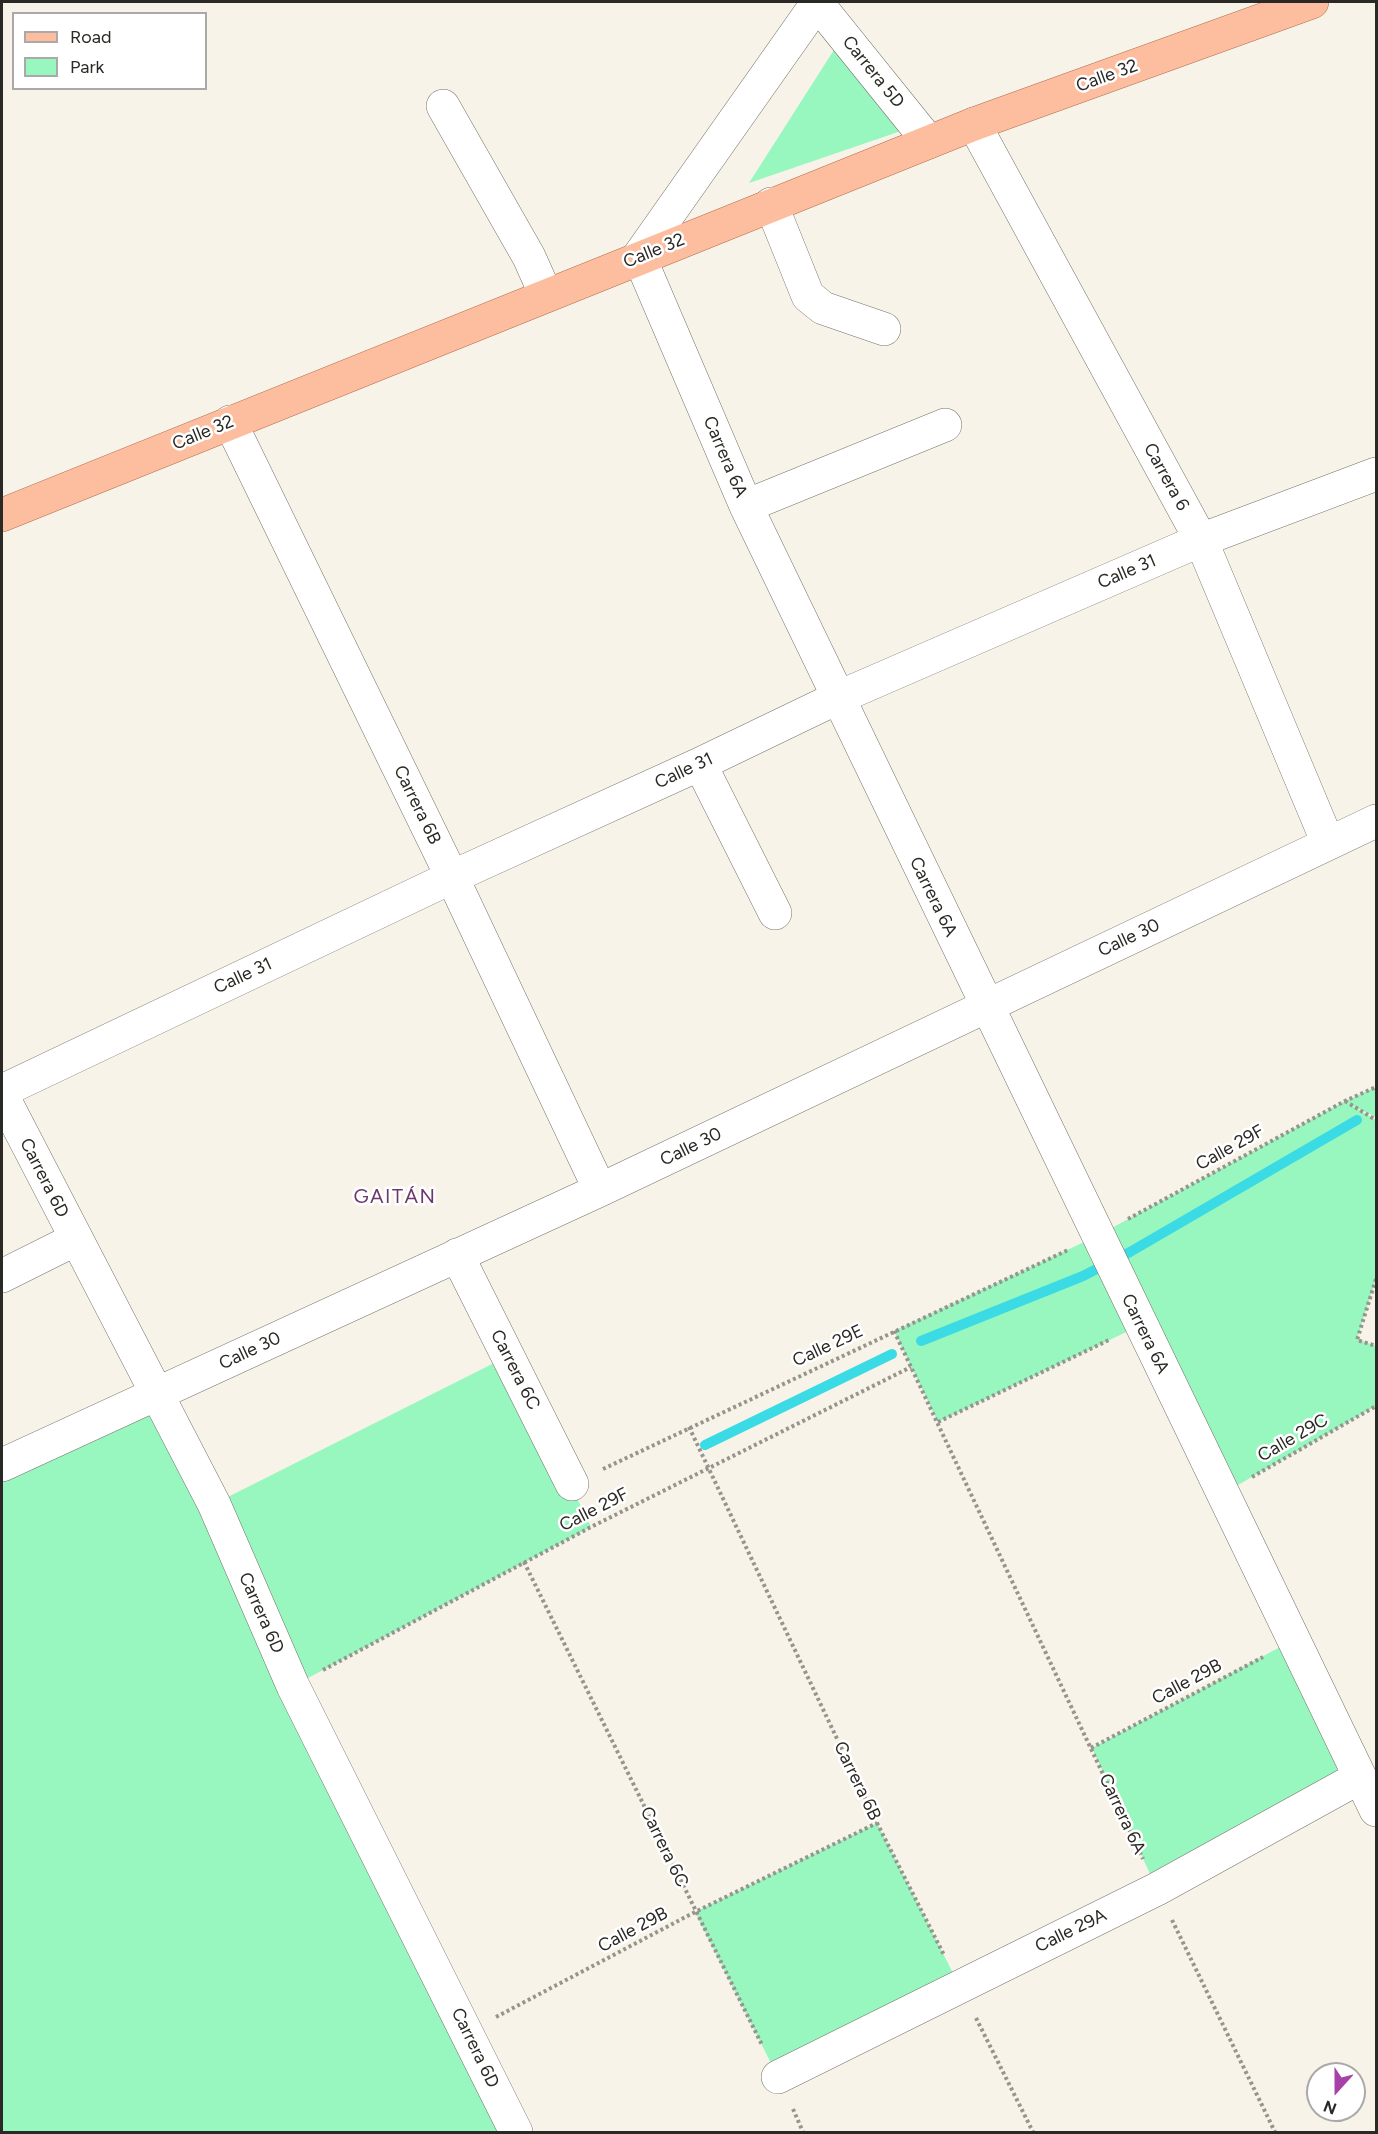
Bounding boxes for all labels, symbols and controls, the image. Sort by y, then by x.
legend [12,12,207,90]
text: Road [70,26,111,48]
street label: Carrera 5D [837,32,909,112]
street label: Calle 32 [1073,55,1141,97]
text: Park [70,56,104,78]
street label: Calle 32 [620,229,688,273]
street label: Calle 32 [169,411,237,455]
street label: Carrera 6A [698,413,752,501]
street label: Carrera 6 [1139,439,1193,515]
street label: Calle 31 [1094,550,1160,594]
street label: Calle 31 [652,748,716,794]
street label: Carrera 6B [389,762,445,848]
street label: Carrera 6A [904,854,962,940]
street label: Calle 30 [1095,914,1163,962]
street label: Calle 31 [211,953,275,999]
street label: Calle 29F [1192,1121,1268,1175]
street label: Calle 30 [657,1123,725,1171]
street label: Carrera 6D [15,1135,73,1221]
district label: GAITÁN [353,1185,437,1209]
street label: Carrera 6A [1116,1291,1174,1377]
street label: Calle 29E [789,1320,867,1372]
street label: Carrera 6C [486,1326,544,1414]
street label: Calle 30 [216,1327,284,1375]
street label: Calle 29C [1254,1409,1332,1467]
street label: Calle 29F [556,1483,632,1537]
street label: Carrera 6D [234,1569,288,1657]
street label: Calle 29B [1149,1655,1225,1709]
street label: Carrera 6B [829,1738,885,1824]
street label: Carrera 6A [1094,1770,1150,1858]
street label: Carrera 6C [635,1803,693,1891]
street label: Calle 29B [595,1903,671,1957]
street label: Calle 29A [1032,1904,1110,1958]
street label: Carrera 6D [446,2004,504,2092]
north arrow [1306,2062,1366,2122]
text: N [1321,2096,1339,2118]

